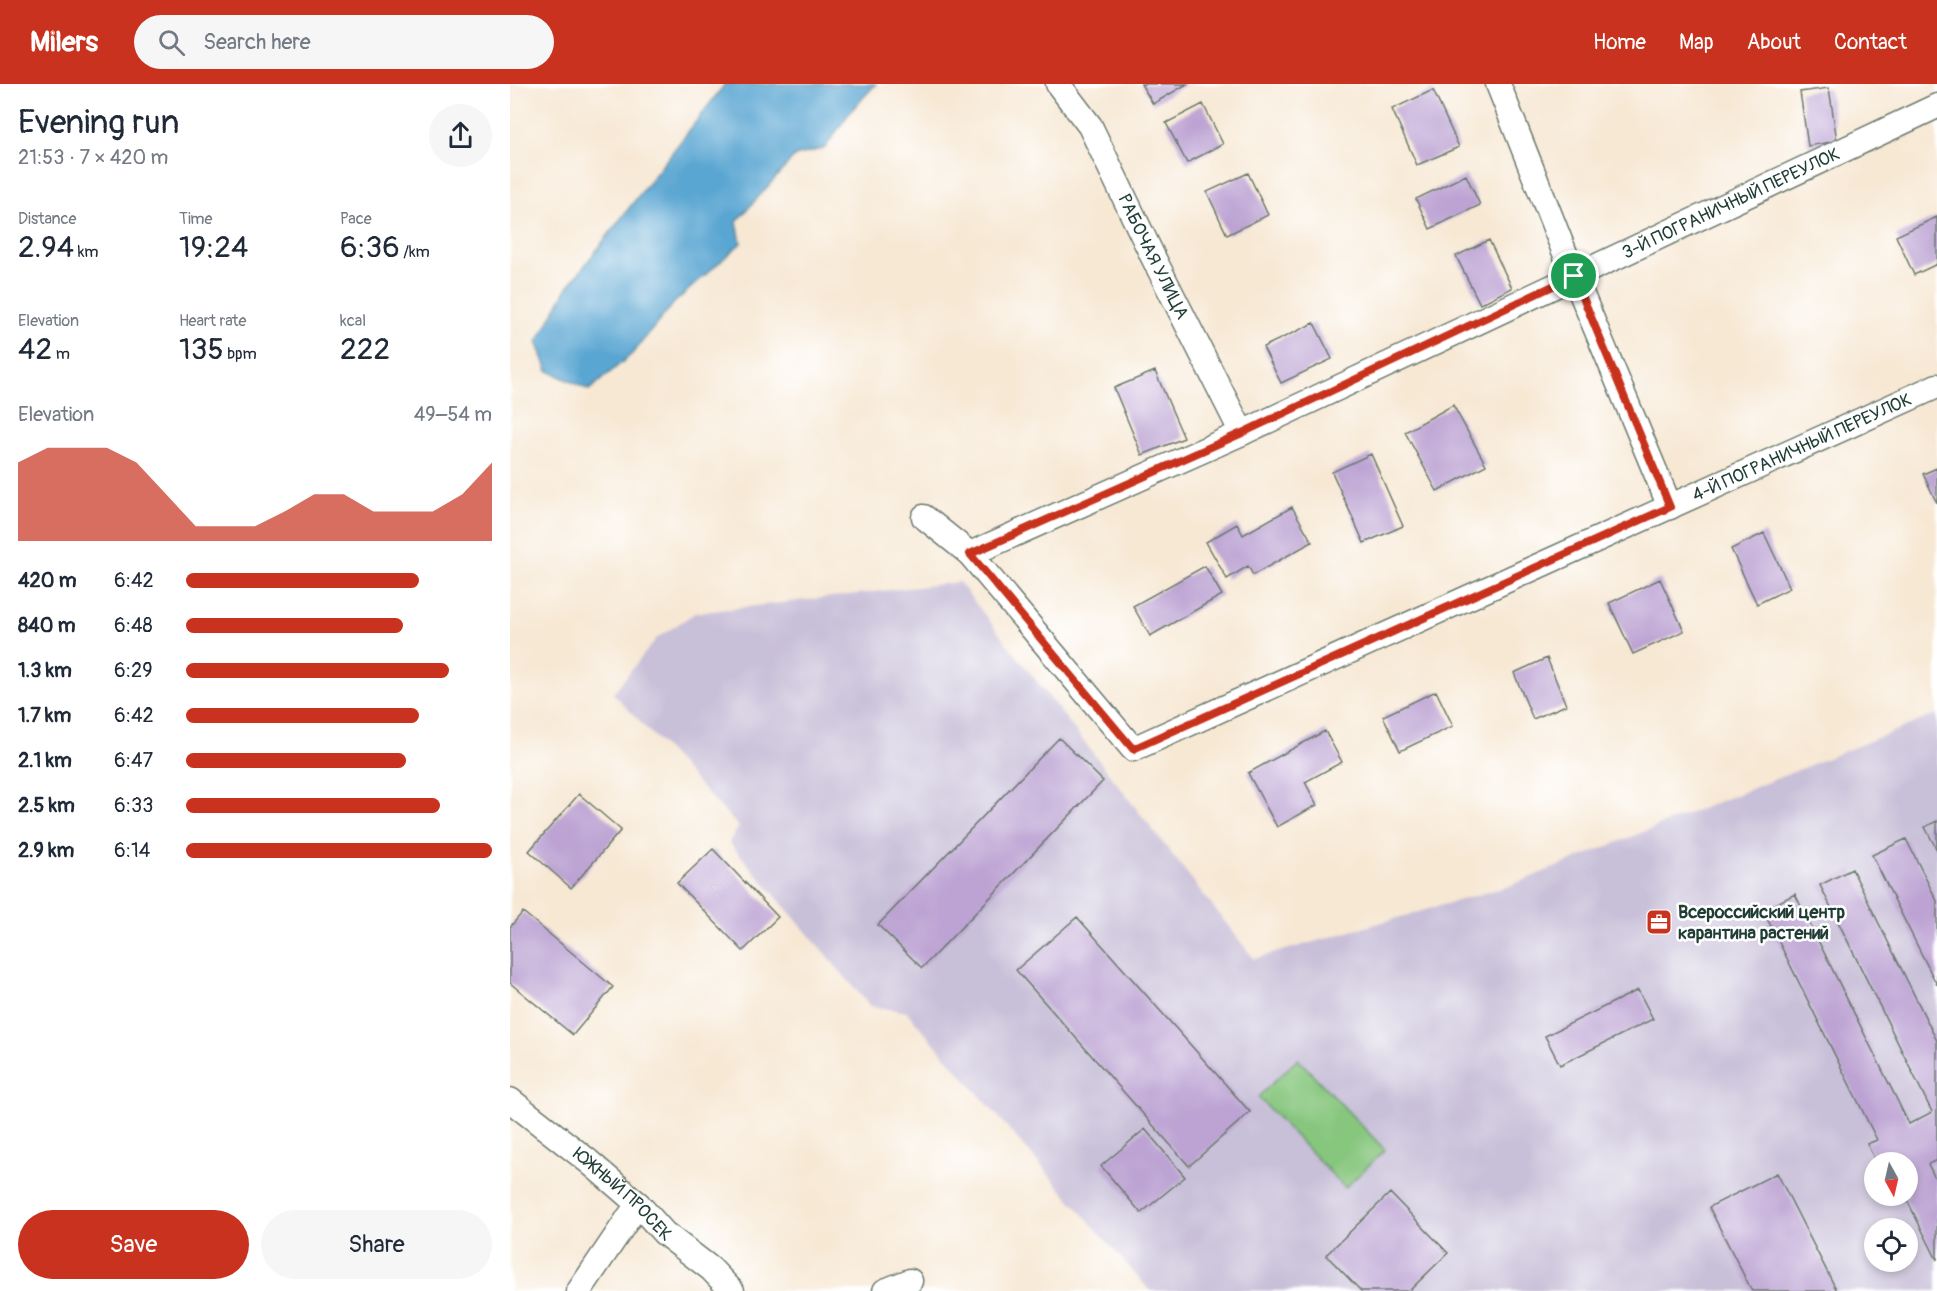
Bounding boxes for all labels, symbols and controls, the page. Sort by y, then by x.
search box [134,15,554,69]
text: Milers [30,25,98,60]
icon: search [155,26,188,59]
text: Search here [203,28,311,56]
text: Home [1593,29,1646,56]
text: Map [1679,29,1714,56]
text: About [1747,29,1801,56]
text: Contact [1834,29,1907,56]
text: Evening run [18,102,179,143]
button: share [429,104,492,167]
street label: 3-Й ПОГРАНИЧНЫЙ ПЕРЕУЛОК [1618,142,1843,264]
text: 21:53 · 7 × 420 m [18,145,168,170]
street label: РАБОЧАЯ УЛИЦА [1113,190,1194,323]
text: Distance [18,209,77,229]
text: Time [179,209,212,229]
text: Pace [340,209,372,229]
text: 2.94 [18,229,74,266]
text: 19:24 [179,229,248,266]
text: 6:36 [340,229,400,266]
text: km [74,242,99,262]
text: /km [400,242,430,262]
pin [1548,250,1599,301]
icon: arrive [1557,259,1590,292]
text: Elevation [18,311,79,331]
text: Heart rate [179,311,246,331]
text: kcal [340,311,366,331]
text: 42 [18,331,52,368]
text: 135 [179,331,224,368]
text: 222 [340,331,390,368]
text: m [52,344,70,364]
text: bpm [224,344,257,364]
street label: 4-Й ПОГРАНИЧНЫЙ ПЕРЕУЛОК [1688,388,1915,507]
text: Elevation [18,402,94,427]
text: 49–54 m [414,402,492,427]
text: 420 m [18,568,77,593]
text: 6:42 [114,568,154,593]
text: 840 m [18,613,75,638]
text: 6:48 [114,613,153,638]
text: 1.3 km [18,658,72,683]
text: 6:29 [114,658,152,683]
text: 1.7 km [18,703,71,728]
text: 6:42 [114,703,154,728]
text: 2.1 km [18,748,72,773]
text: 6:47 [114,748,153,773]
text: 2.5 km [18,793,75,818]
text: 6:33 [114,793,153,818]
text: 2.9 km [18,838,74,863]
text: 6:14 [114,838,150,863]
place label: Всероссийский центр карантина растений [1678,901,1845,945]
office icon: Всероссийский центр карантина растений [1644,907,1674,937]
street label: ЮЖНЫЙ ПРОСЕК [569,1142,676,1246]
north arrow [1864,1152,1918,1206]
map controls [1864,1152,1918,1272]
button: Save [18,1210,249,1279]
button: Share [261,1210,492,1279]
button: locate [1864,1218,1918,1272]

